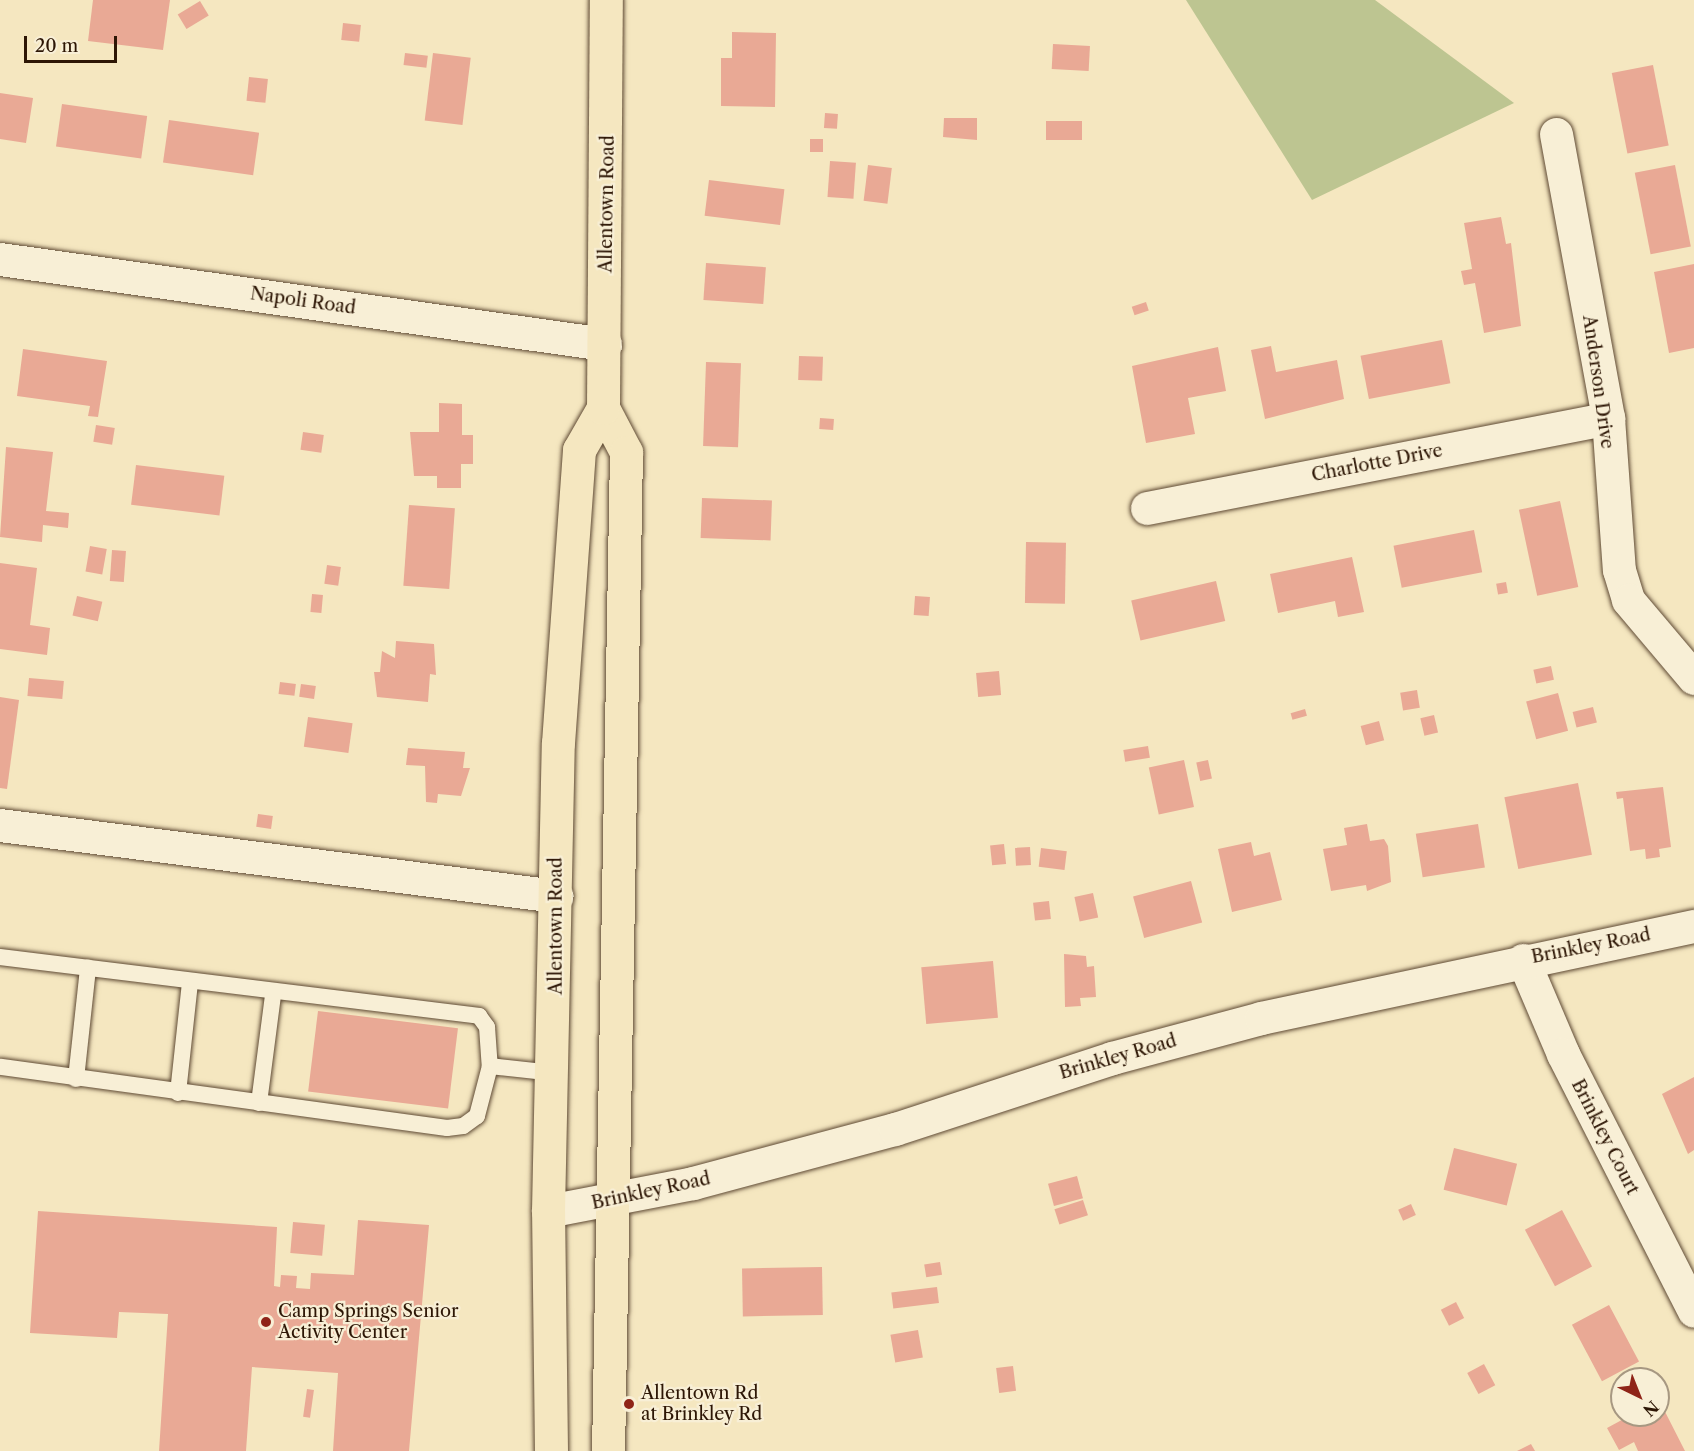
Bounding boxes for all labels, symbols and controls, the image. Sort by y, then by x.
scale bar [27,24,120,62]
text: 20 m [35,35,78,57]
street label: Allentown Road [595,135,619,273]
street label: Napoli Road [249,283,357,319]
street label: Anderson Drive [1578,314,1618,450]
street label: Charlotte Drive [1310,440,1444,486]
street label: Allentown Road [545,857,567,995]
street label: Brinkley Road [1529,924,1653,968]
street label: Brinkley Road [1057,1030,1179,1084]
street label: Brinkley Court [1567,1075,1643,1199]
street label: Brinkley Road [589,1168,713,1214]
place label: Camp Springs Senior Activity Center [278,1301,459,1344]
marker: Camp Springs Senior Activity Center [259,1315,273,1329]
north arrow [1610,1367,1670,1427]
place label: Allentown Rd at Brinkley Rd [641,1383,763,1426]
marker: Allentown Rd at Brinkley Rd [622,1397,636,1411]
text: N [1639,1397,1663,1421]

